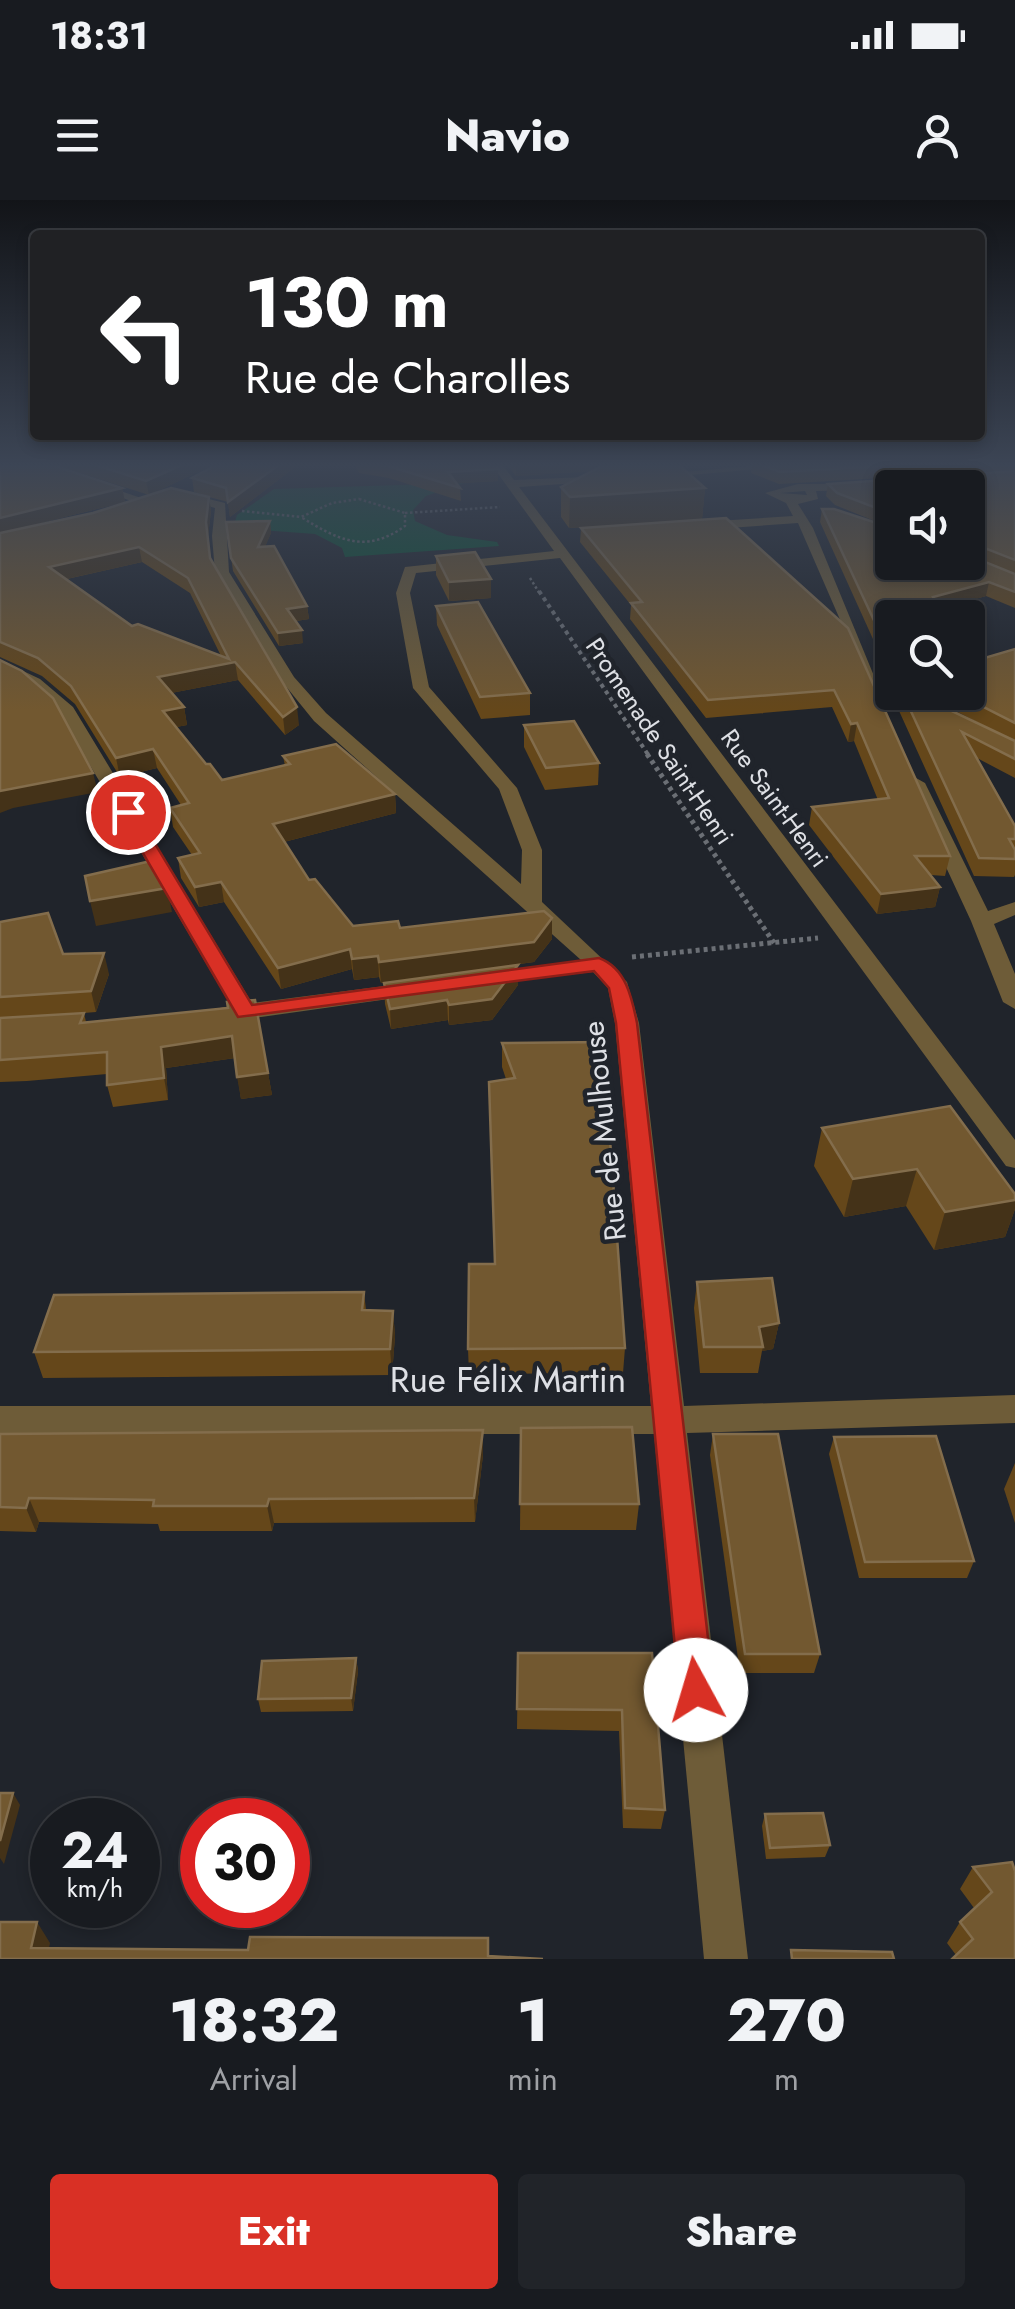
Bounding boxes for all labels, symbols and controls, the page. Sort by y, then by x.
text: 18:31 [50,8,148,63]
text: Navio [445,103,570,168]
icon: menu [50,108,105,163]
icon: person [910,108,965,163]
text: 130 m [245,252,449,353]
icon: left [80,270,210,400]
text: Rue de Charolles [245,345,570,410]
map controls [875,470,985,710]
button: sound [875,470,985,580]
button: search [875,600,985,710]
street label: Promenade Saint-Henri [577,630,743,852]
street label: Rue Saint-Henri [713,721,837,875]
pin [86,770,171,855]
icon: arrive [101,785,156,840]
street label: Rue de Mulhouse [571,1019,637,1243]
street label: Rue Félix Martin [390,1355,626,1405]
position arrow [644,1638,748,1742]
speed limit sign: 30 [180,1798,310,1928]
text: 24 [61,1814,129,1887]
text: km/h [67,1870,123,1906]
text: 18:32 [169,1977,339,2064]
text: 1 [517,1977,549,2064]
text: 270 [727,1977,846,2064]
text: Arrival [210,2056,298,2102]
text: min [508,2056,558,2102]
text: m [774,2056,799,2102]
button: Exit [50,2174,498,2289]
button: Share [518,2174,965,2289]

